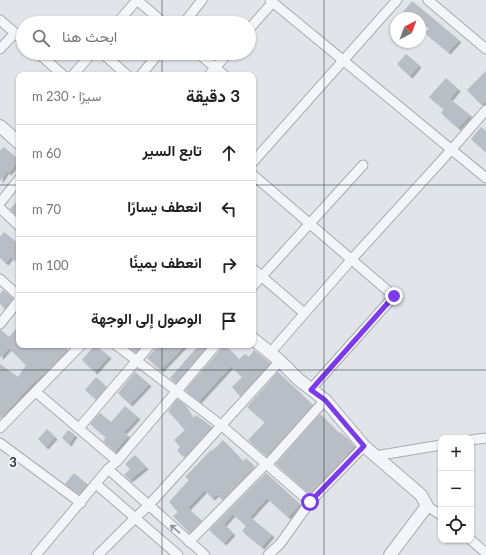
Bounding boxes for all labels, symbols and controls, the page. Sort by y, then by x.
north arrow [390,12,426,48]
search box [16,16,256,60]
icon: search [30,27,52,49]
text: ابحث هنا [62,27,117,45]
text: 3 دقيقة [186,85,240,106]
text: سيرًا · 230 m [32,88,101,104]
text: تابع السير [142,141,202,159]
icon: ahead [218,142,240,164]
text: 60 m [32,145,61,161]
text: انعطف يسارًا [127,197,202,215]
icon: left [218,198,240,220]
text: 70 m [32,201,61,217]
text: انعطف يمينًا [129,253,202,271]
icon: right [218,254,240,276]
text: 100 m [32,257,69,273]
route end [385,287,403,305]
text: الوصول إلى الوجهة [91,309,202,327]
icon: arrive [218,310,240,332]
map controls [438,435,474,543]
button: + [438,435,474,471]
text: 3 [9,454,17,470]
button: − [438,471,474,507]
route start [301,493,319,511]
button: locate [438,507,474,543]
one-way arrow [170,525,180,534]

